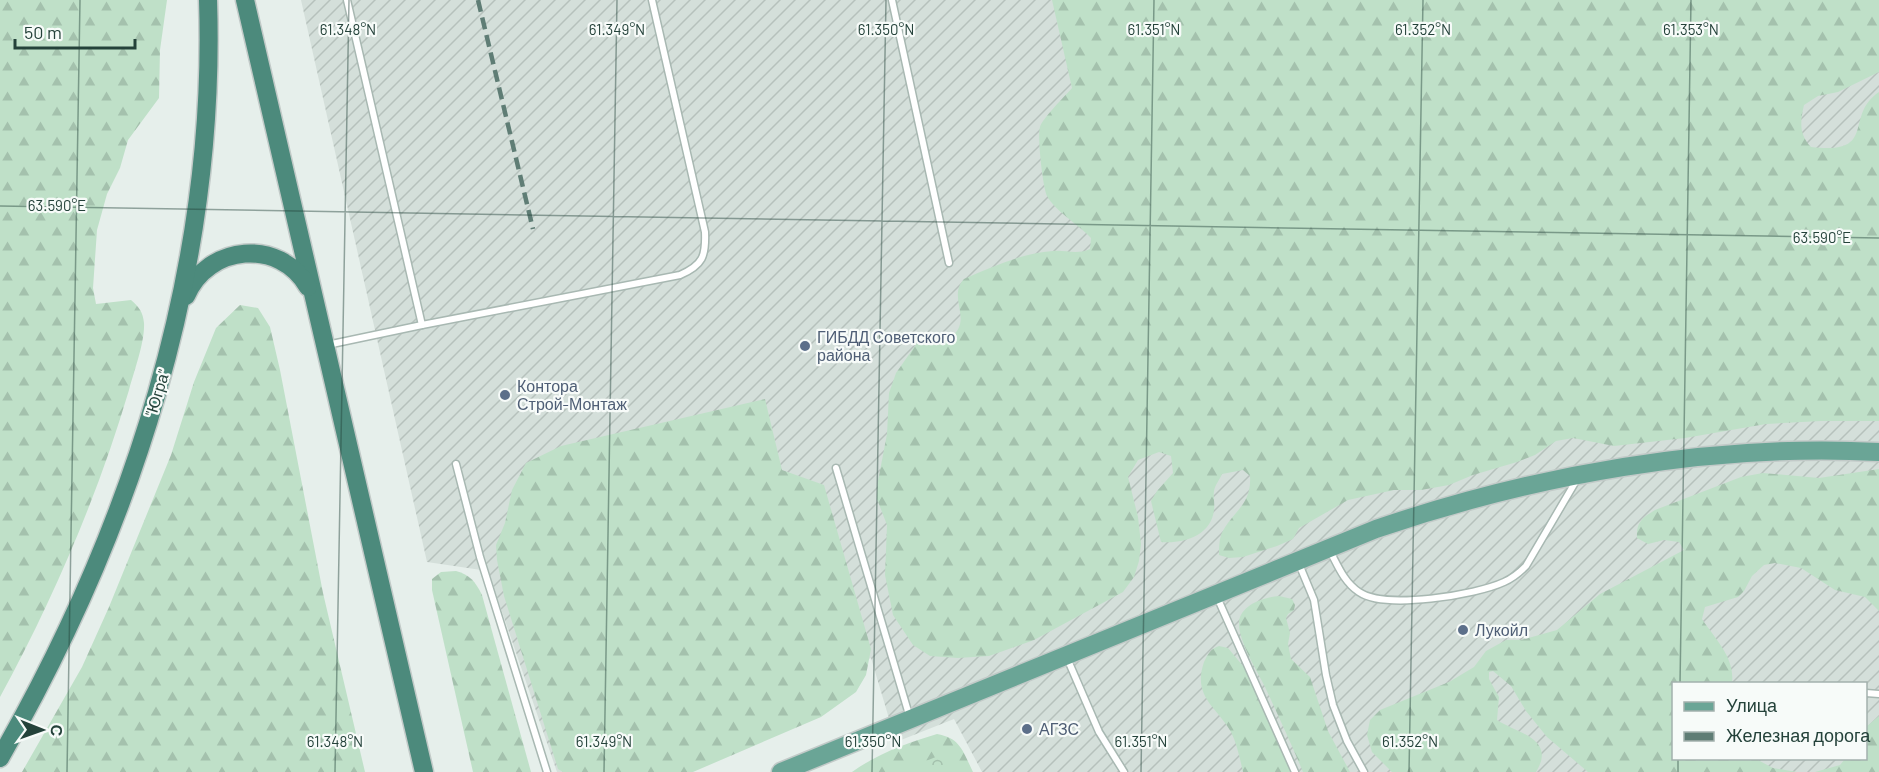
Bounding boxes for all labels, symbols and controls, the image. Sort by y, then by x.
scale bar [15,12,135,50]
text: 61.348°N [320,20,376,38]
text: 61.349°N [589,20,645,38]
text: 61.350°N [858,20,914,38]
text: 61.351°N [1128,20,1181,38]
text: 61.352°N [1395,20,1451,38]
text: 61.353°N [1663,20,1719,38]
text: 50 m [24,21,62,43]
text: 63.590°E [28,196,86,214]
text: 63.590°E [1793,228,1851,246]
place label: ГИБДД Советского района [817,327,955,364]
marker: ГИБДД Советского района [798,339,812,353]
street label: "Югра" [140,367,173,419]
place label: Контора Строй-Монтаж [517,376,627,413]
marker: Контора Строй-Монтаж [498,388,512,402]
place label: Лукойл [1475,620,1528,639]
marker: Лукойл [1456,623,1470,637]
legend [1672,682,1867,760]
text: Улица [1726,694,1778,716]
north arrow [12,700,72,760]
place label: АГЗС [1039,719,1079,738]
marker: АГЗС [1020,722,1034,736]
text: С [48,724,67,737]
text: Железная дорога [1726,724,1871,746]
text: 61.348°N [307,732,363,750]
text: 61.349°N [576,732,632,750]
text: 61.350°N [845,732,901,750]
text: 61.351°N [1115,732,1168,750]
text: 61.352°N [1382,732,1438,750]

